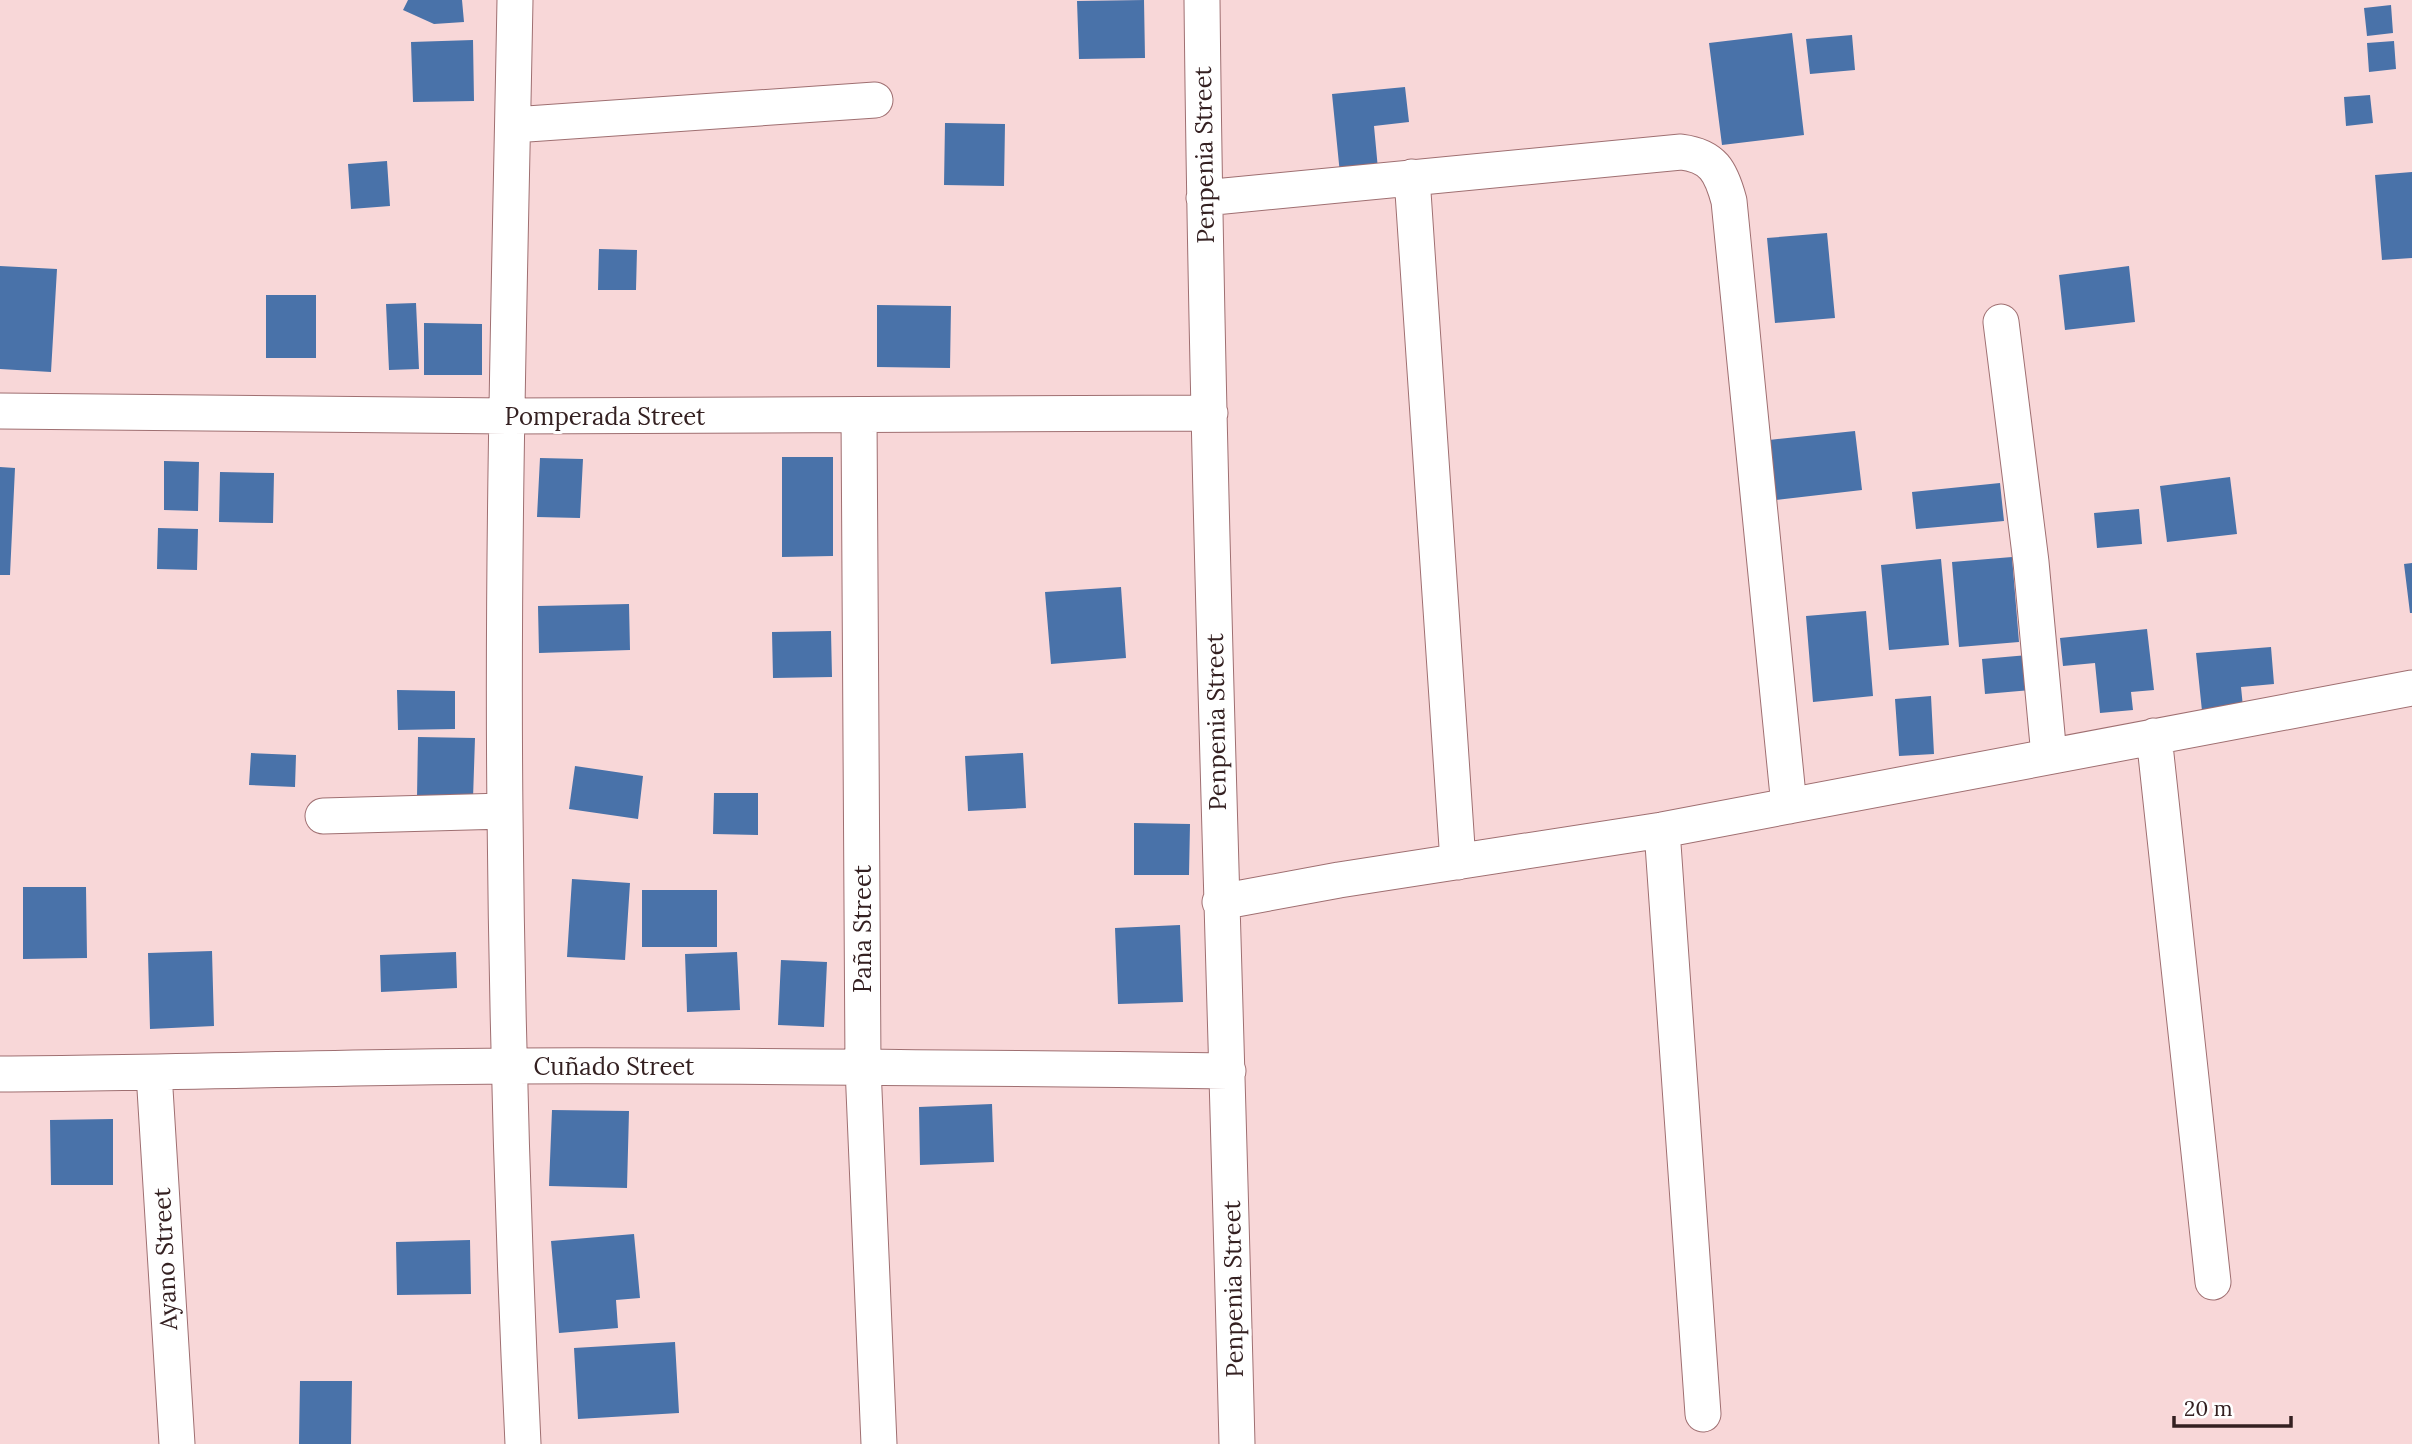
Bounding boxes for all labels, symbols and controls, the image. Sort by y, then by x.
street label: Penpenia Street [1187,65,1221,244]
street label: Pomperada Street [505,401,706,432]
street label: Penpenia Street [1199,632,1233,811]
street label: Paña Street [847,864,878,993]
street label: Cuñado Street [534,1051,695,1082]
street label: Ayano Street [146,1186,184,1332]
street label: Penpenia Street [1216,1199,1250,1378]
scale bar [2174,1384,2291,1428]
text: 20 m [2184,1395,2233,1422]

